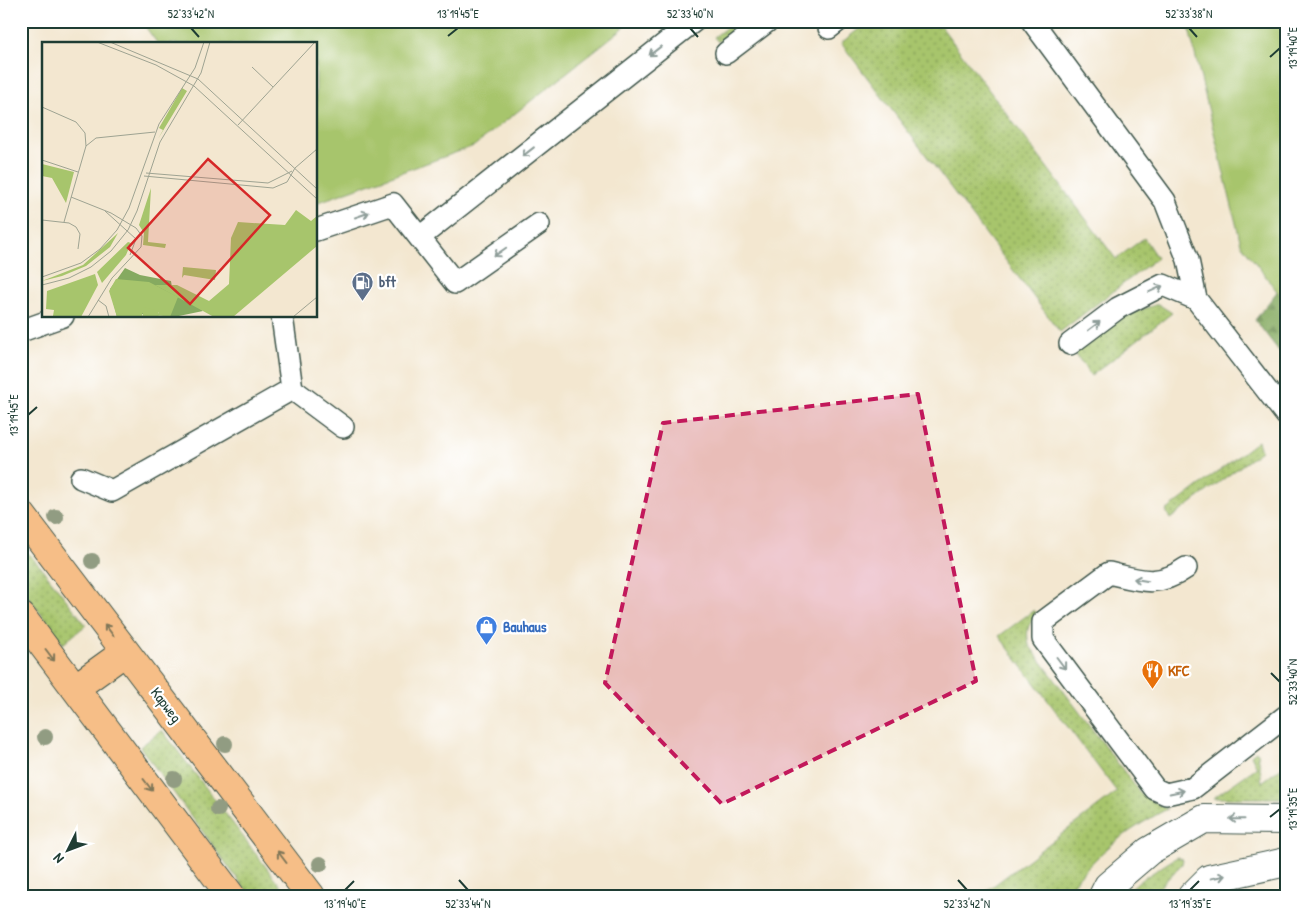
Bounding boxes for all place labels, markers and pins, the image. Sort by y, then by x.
fuel station icon: bft [351,270,375,301]
place label: bft [379,271,397,292]
shop icon: Bauhaus [475,615,499,646]
place label: Bauhaus [503,616,547,637]
restaurant icon: KFC [1140,659,1164,690]
place label: KFC [1168,660,1190,681]

